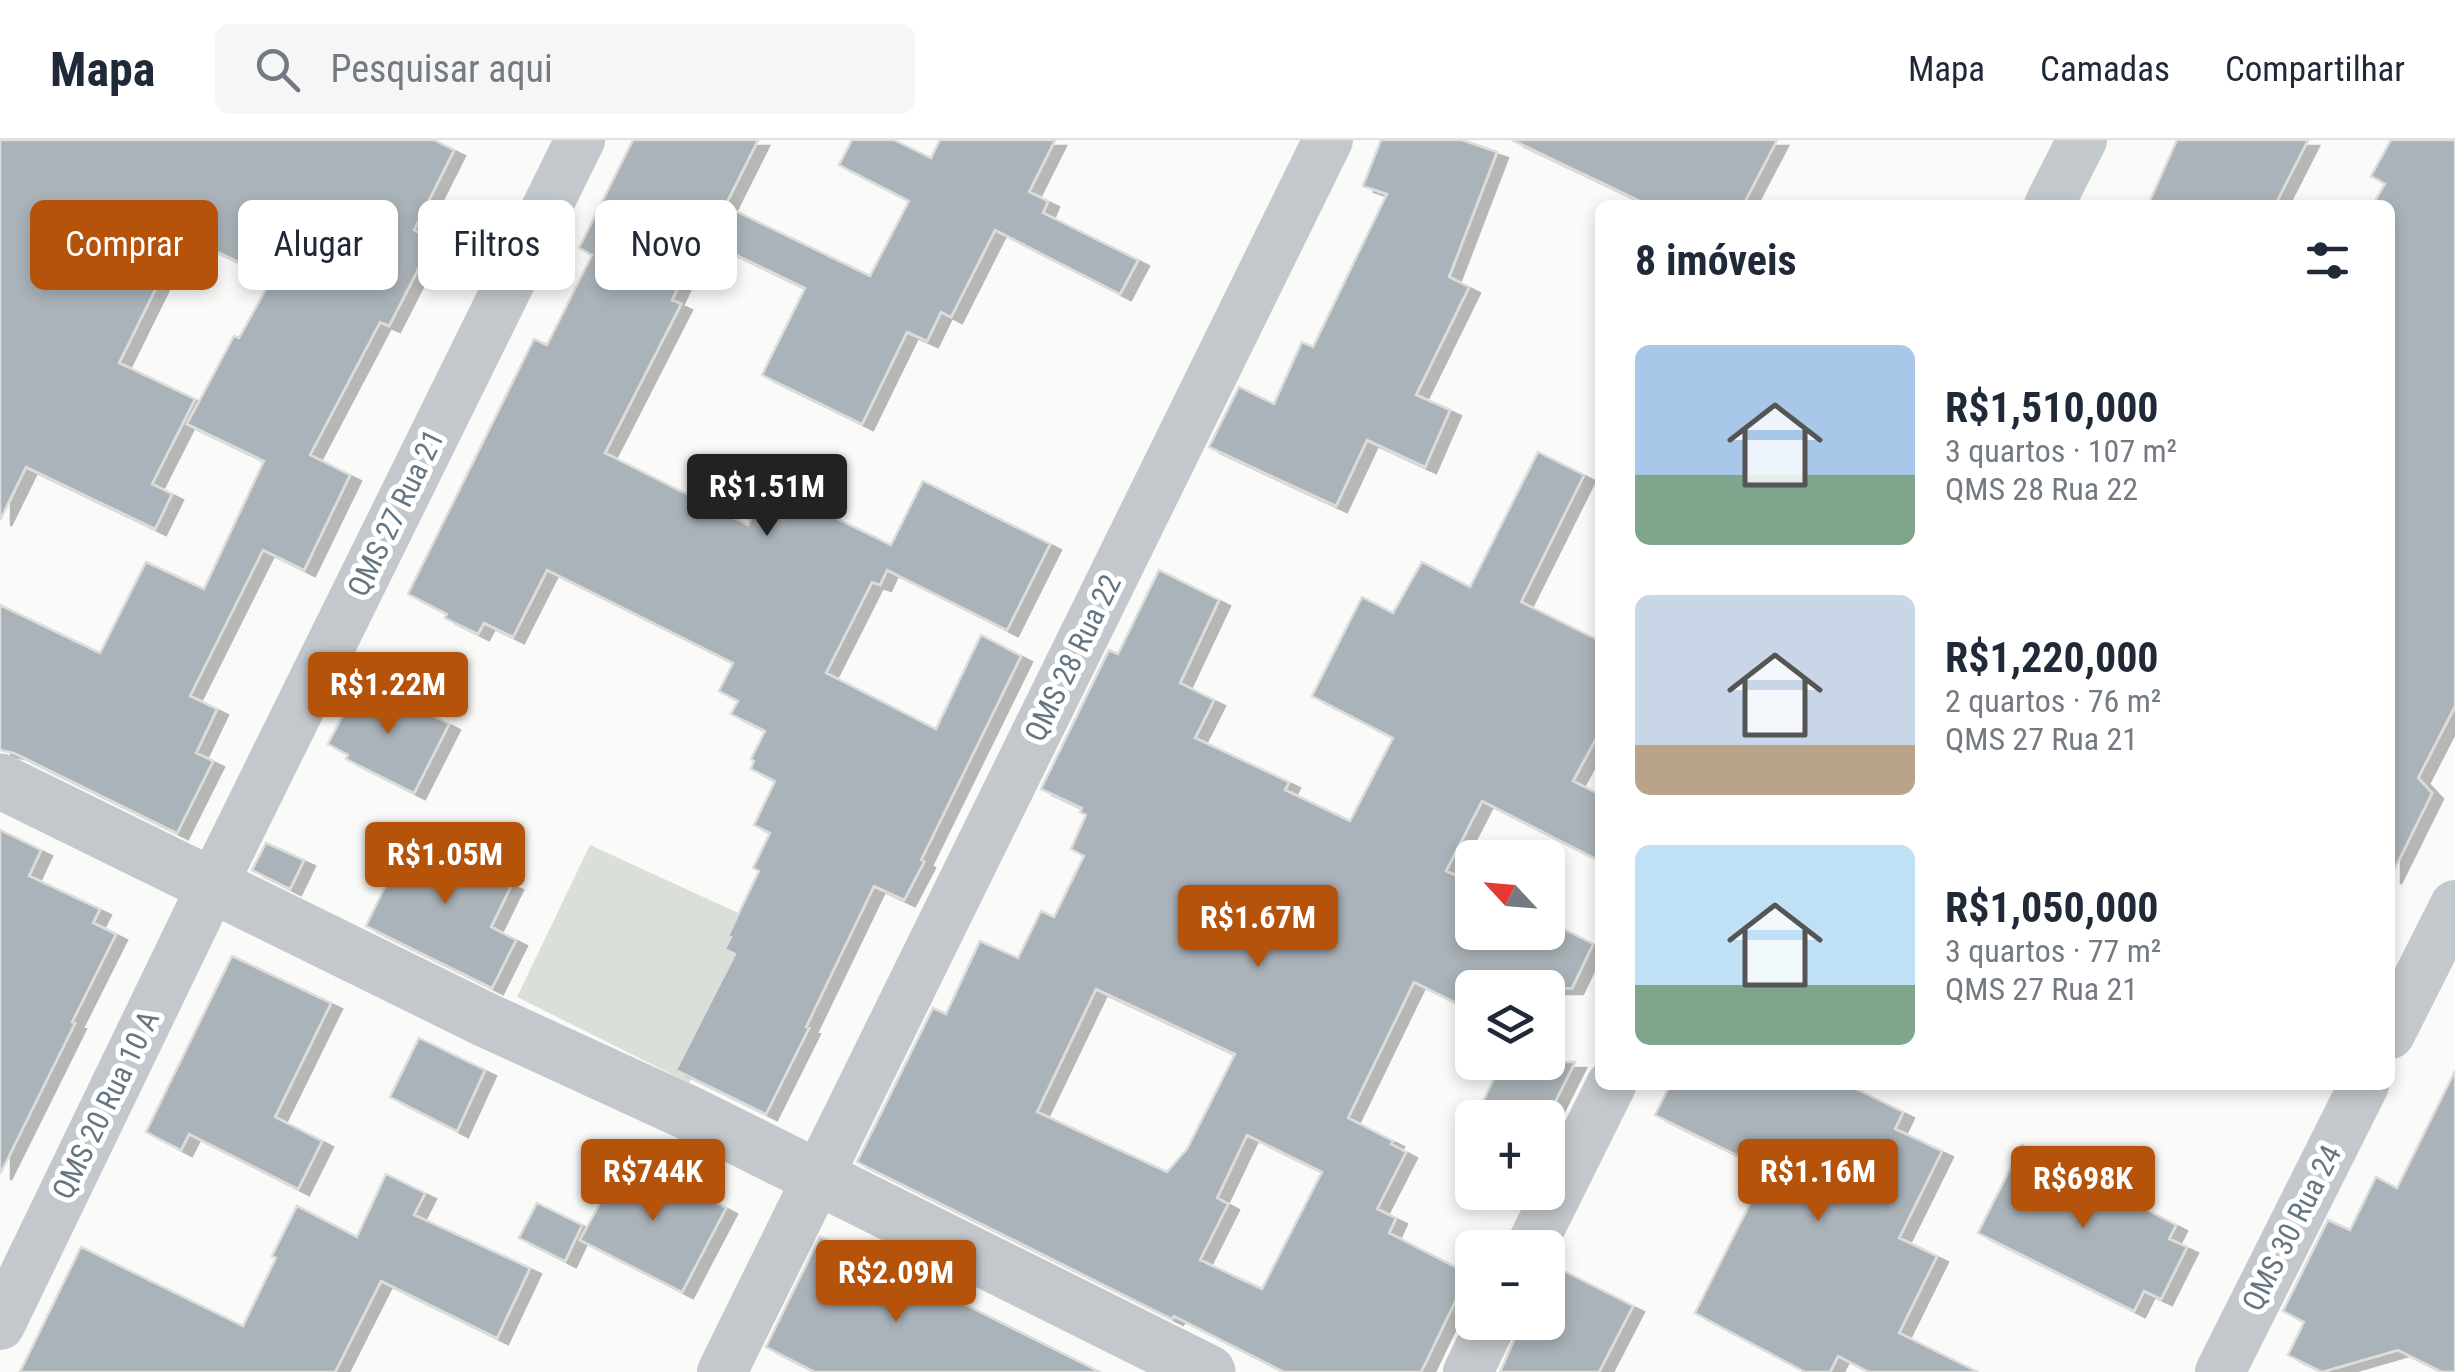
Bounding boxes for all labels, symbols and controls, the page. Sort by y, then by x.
search box [215,24,915,114]
text: Mapa [50,41,155,98]
icon: search [250,42,305,97]
text: Pesquisar aqui [330,47,553,91]
text: Mapa [1908,49,1985,90]
text: Camadas [2040,49,2170,90]
text: Compartilhar [2225,49,2405,90]
chip: Comprar [30,200,218,290]
chip: Alugar [238,200,398,290]
chip: Filtros [418,200,575,290]
chip: Novo [595,200,737,290]
icon: filters [2300,233,2355,288]
text: 8 imóveis [1635,236,1797,285]
text: R$1,510,000 [1945,383,2159,432]
icon: home [1715,385,1835,505]
street label: QMS 27 Rua 21 [340,424,451,602]
text: 3 quartos · 107 m² [1945,432,2177,470]
pin: R$1.51M [675,454,859,539]
text: R$1.51M [709,467,825,505]
text: QMS 28 Rua 22 [1945,470,2138,508]
street label: QMS 28 Rua 22 [1017,569,1128,747]
text: R$1,220,000 [1945,633,2159,682]
icon: home [1715,635,1835,755]
pin: R$1.22M [296,652,480,737]
text: R$1.22M [330,665,446,703]
text: 2 quartos · 76 m² [1945,682,2161,720]
text: QMS 27 Rua 21 [1945,720,2138,758]
pin: R$1.05M [353,822,537,907]
text: R$1.05M [387,835,503,873]
north arrow [1455,840,1565,950]
map controls [1455,840,1565,1340]
text: R$1,050,000 [1945,883,2159,932]
pin: R$1.67M [1166,885,1350,970]
icon: home [1715,885,1835,1005]
text: R$1.67M [1200,898,1316,936]
text: 3 quartos · 77 m² [1945,932,2161,970]
button: layers [1455,970,1565,1080]
text: QMS 27 Rua 21 [1945,970,2138,1008]
street label: QMS 20 Rua 10 A [45,1005,166,1205]
button: + [1455,1100,1565,1210]
pin: R$744K [572,1139,734,1224]
pin: R$1.16M [1726,1139,1910,1224]
street label: QMS 30 Rua 24 [2235,1139,2348,1316]
pin: R$698K [2002,1146,2164,1231]
text: R$744K [603,1152,703,1190]
text: R$1.16M [1760,1152,1876,1190]
text: R$698K [2033,1159,2133,1197]
button: − [1455,1230,1565,1340]
pin: R$2.09M [804,1240,988,1325]
text: R$2.09M [838,1253,954,1291]

